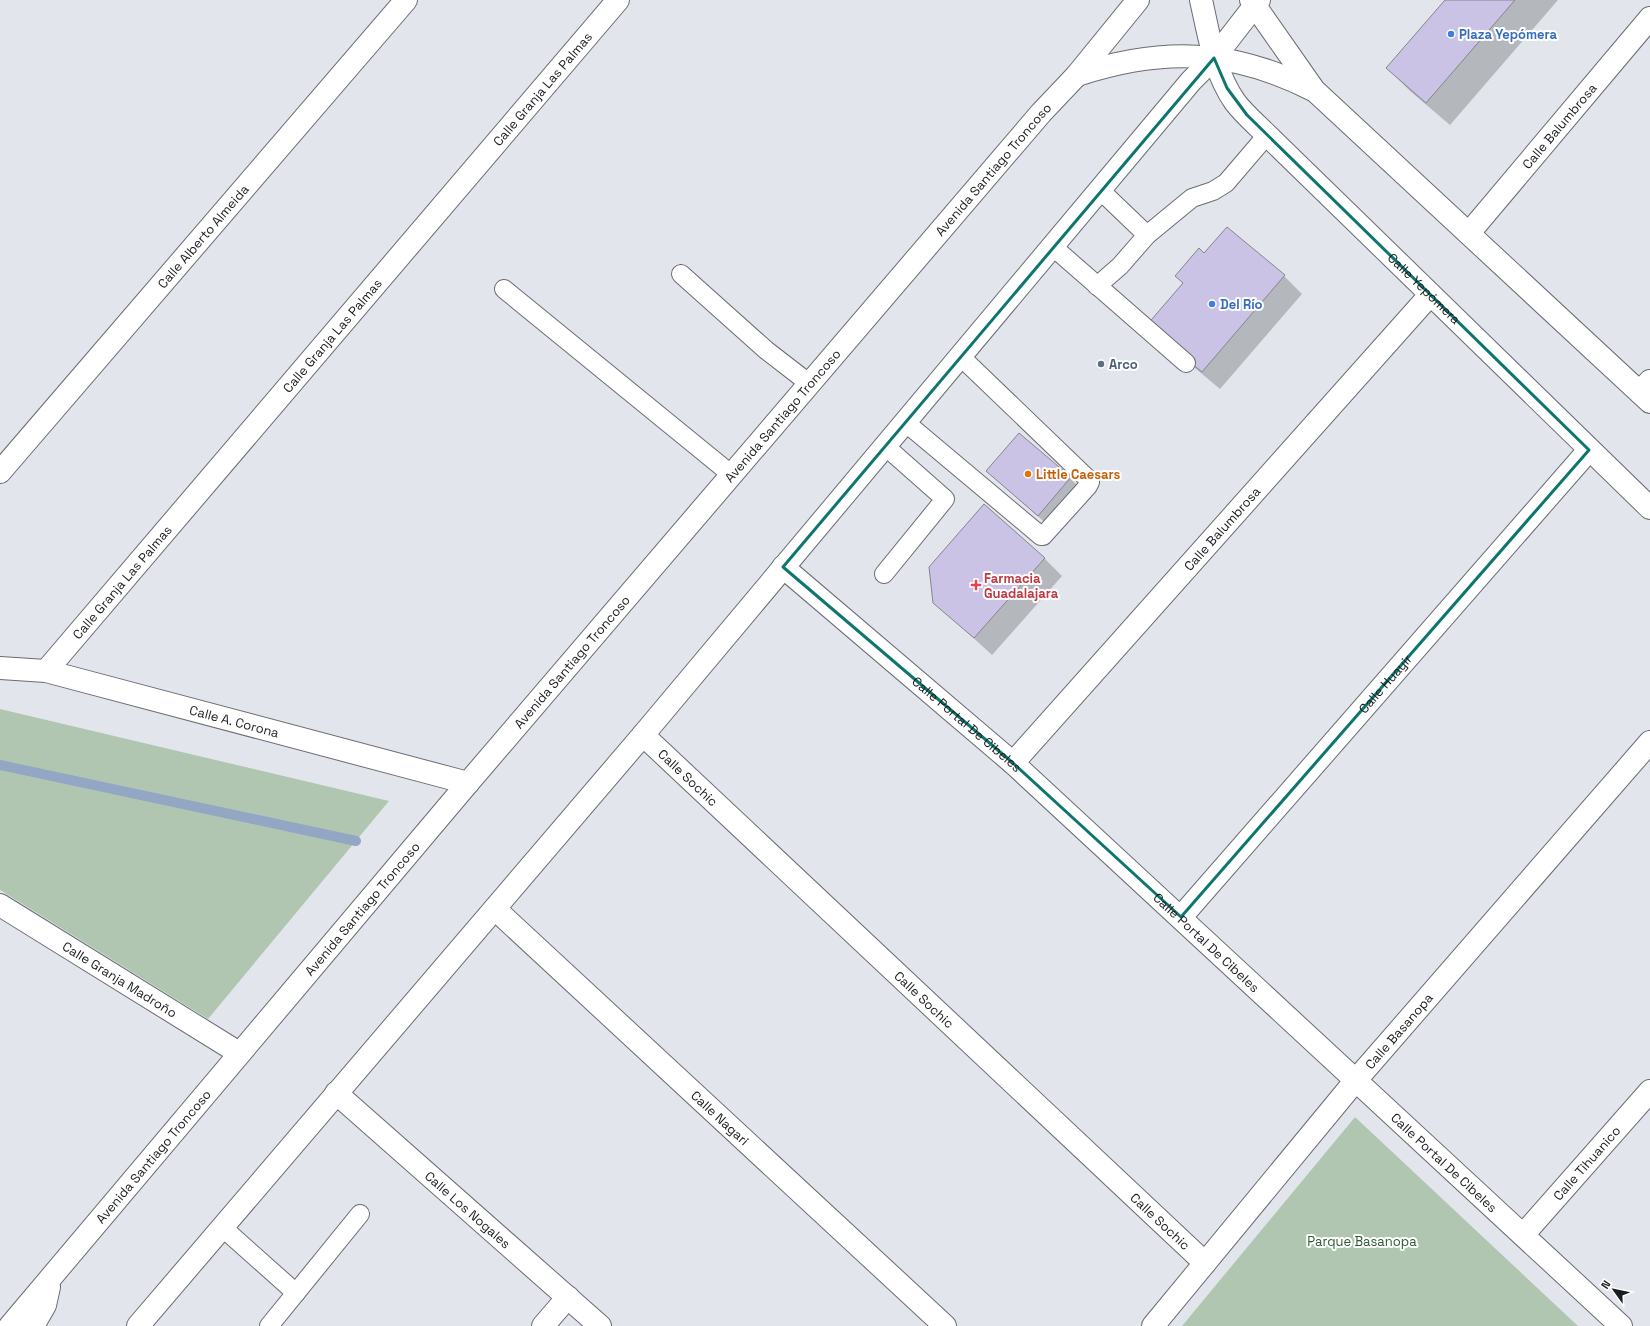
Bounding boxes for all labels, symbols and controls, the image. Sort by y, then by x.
place label: Plaza Yepómera [1459,26,1558,43]
street label: Calle Granja Las Palmas [489,28,596,150]
marker: Plaza Yepómera [1446,29,1456,39]
street label: Calle Balumbrosa [1519,79,1601,173]
street label: Avenida Santiago Troncoso [932,99,1055,240]
street label: Calle Alberto Almeida [154,181,253,292]
street label: Calle Yepómera [1384,249,1464,328]
street label: Calle Granja Las Palmas [279,275,386,396]
place label: Del Río [1220,296,1263,313]
marker: Del Río [1207,299,1217,309]
street label: Avenida Santiago Troncoso [721,346,844,486]
place label: Arco [1109,356,1138,373]
marker: Arco [1096,359,1106,369]
place label: Little Caesars [1036,466,1120,483]
marker: Little Caesars [1023,469,1033,479]
street label: Calle Balumbrosa [1180,483,1265,575]
street label: Calle Granja Las Palmas [69,522,176,643]
place label: Farmacia Guadalajara [984,570,1059,602]
marker: Farmacia Guadalajara [971,580,981,590]
street label: Avenida Santiago Troncoso [510,592,634,732]
street label: Calle Huayir [1355,651,1416,717]
street label: Calle Portal De Cibeles [909,673,1025,776]
street label: Calle A. Corona [188,701,281,742]
street label: Calle Sochic [654,746,722,810]
street label: Avenida Santiago Troncoso [301,838,424,979]
street label: Calle Portal De Cibeles [1150,889,1263,996]
street label: Calle Granja Madroño [59,938,180,1022]
street label: Calle Sochic [890,967,958,1032]
street label: Calle Basanopa [1361,989,1437,1073]
street label: Avenida Santiago Troncoso [92,1086,215,1227]
street label: Calle Nagari [687,1087,752,1149]
street label: Calle Portal De Cibeles [1387,1109,1501,1216]
street label: Calle Tihuanico [1549,1122,1624,1204]
street label: Calle Los Nogales [421,1167,514,1252]
street label: Calle Sochic [1127,1189,1194,1254]
park label: Parque Basanopa [1307,1233,1417,1250]
north arrow [1594,1270,1634,1310]
text: N [1598,1278,1613,1291]

